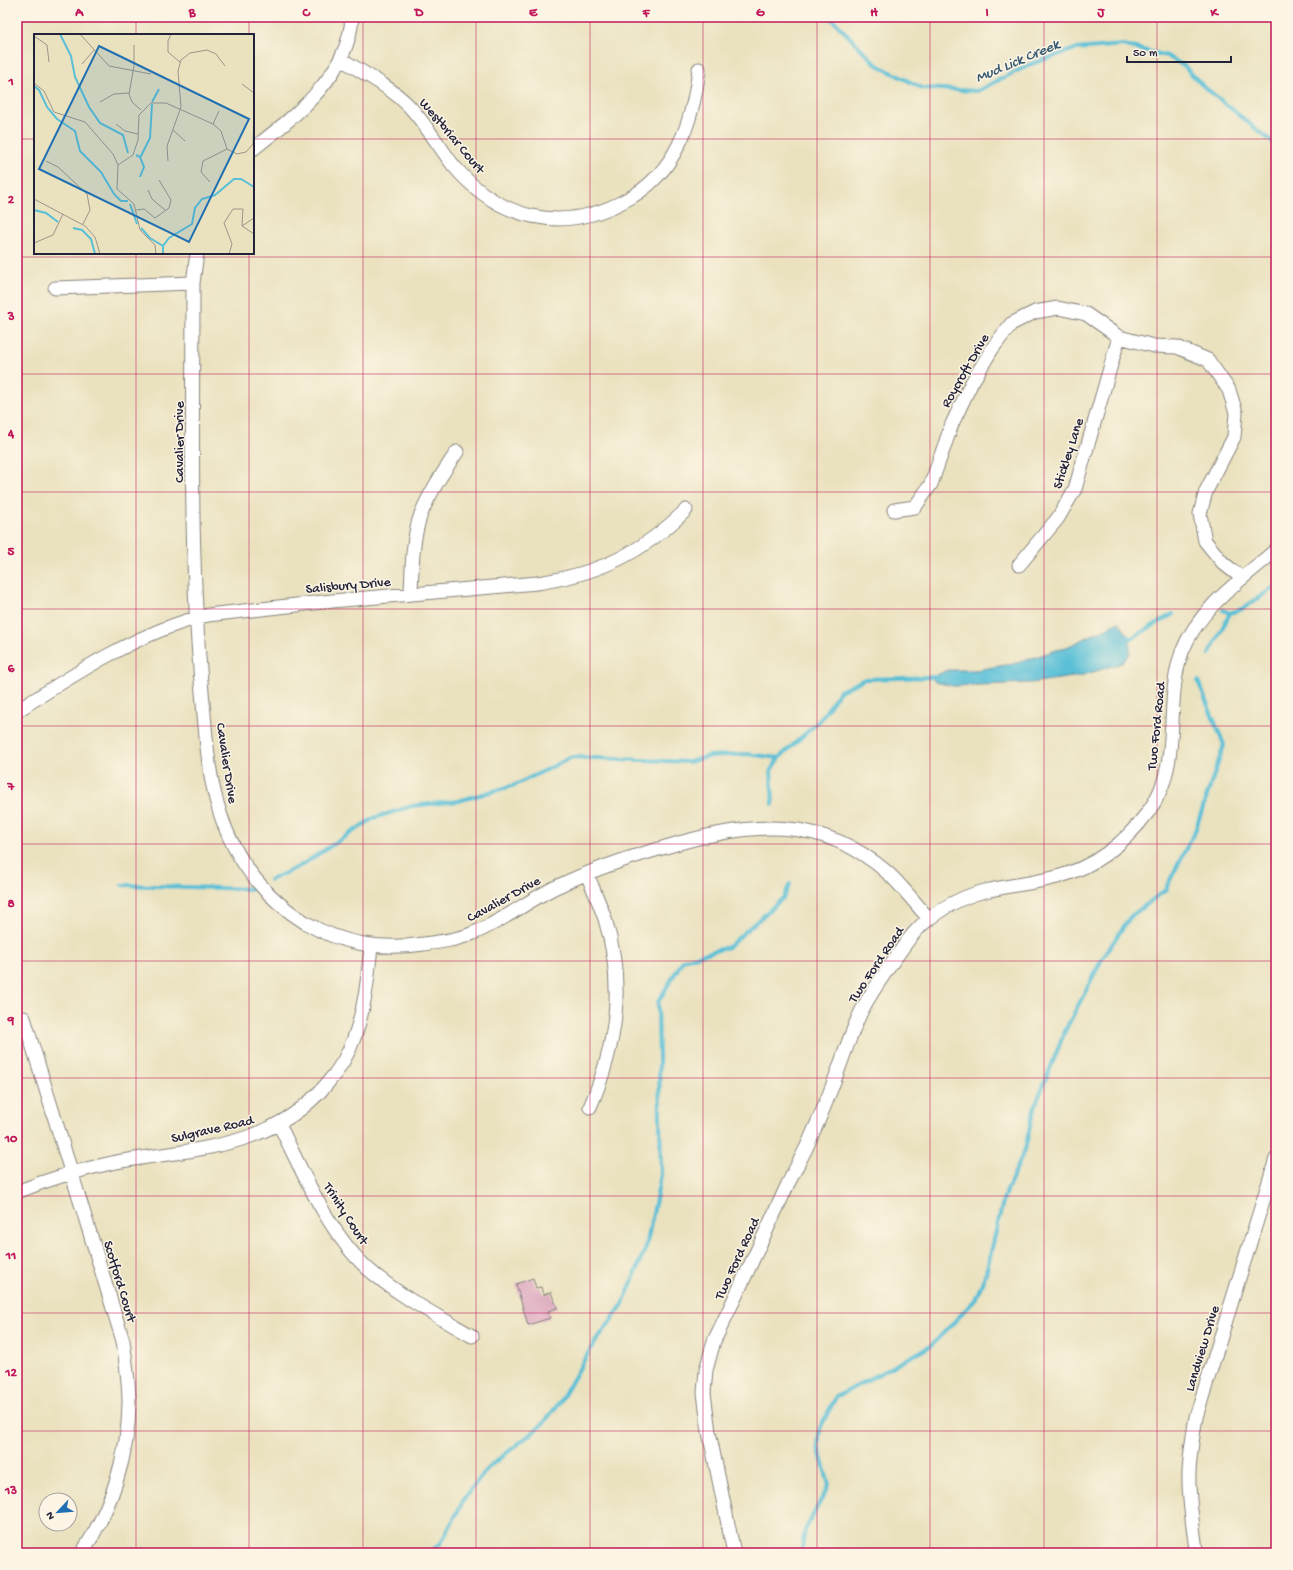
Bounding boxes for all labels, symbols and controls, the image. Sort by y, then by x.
text: A [74,6,84,21]
text: B [188,6,197,21]
text: C [301,6,311,21]
text: D [414,6,424,21]
text: E [529,6,538,21]
text: F [642,6,651,21]
text: G [756,6,765,21]
text: H [870,6,878,21]
text: I [985,6,989,21]
text: J [1097,6,1106,21]
text: K [1209,6,1219,21]
inset map [34,34,254,254]
water label: Mud Lick Creek [973,36,1064,88]
scale bar [1127,38,1231,64]
text: 50 m [1133,47,1158,61]
text: 1 [7,75,14,90]
street label: Westbriar Court [415,95,488,179]
text: 2 [8,193,15,208]
text: 3 [7,310,15,325]
street label: Roycroft Drive [938,331,994,411]
street label: Cavalier Drive [172,401,189,483]
street label: Stickley Lane [1050,415,1089,491]
text: 4 [7,427,15,442]
text: 5 [8,545,15,560]
street label: Salisbury Drive [305,574,392,599]
text: 6 [8,662,15,677]
street label: Two Ford Road [1144,680,1171,772]
street label: Cavalier Drive [211,722,240,806]
text: 7 [7,780,16,795]
street label: Cavalier Drive [464,873,545,927]
text: 8 [7,897,15,912]
street label: Two Ford Road [845,923,910,1008]
text: 9 [7,1014,15,1029]
street label: Sulgrave Road [170,1112,257,1148]
text: 10 [4,1132,18,1147]
street label: Trinity Court [318,1179,372,1250]
street label: Two Ford Road [711,1214,765,1304]
street label: Scotford Court [98,1239,139,1326]
text: 11 [5,1249,16,1264]
street label: Landview Drive [1182,1303,1225,1394]
text: 12 [4,1366,17,1381]
text: 13 [4,1484,17,1499]
north arrow [38,1492,78,1532]
text: N [44,1510,58,1521]

